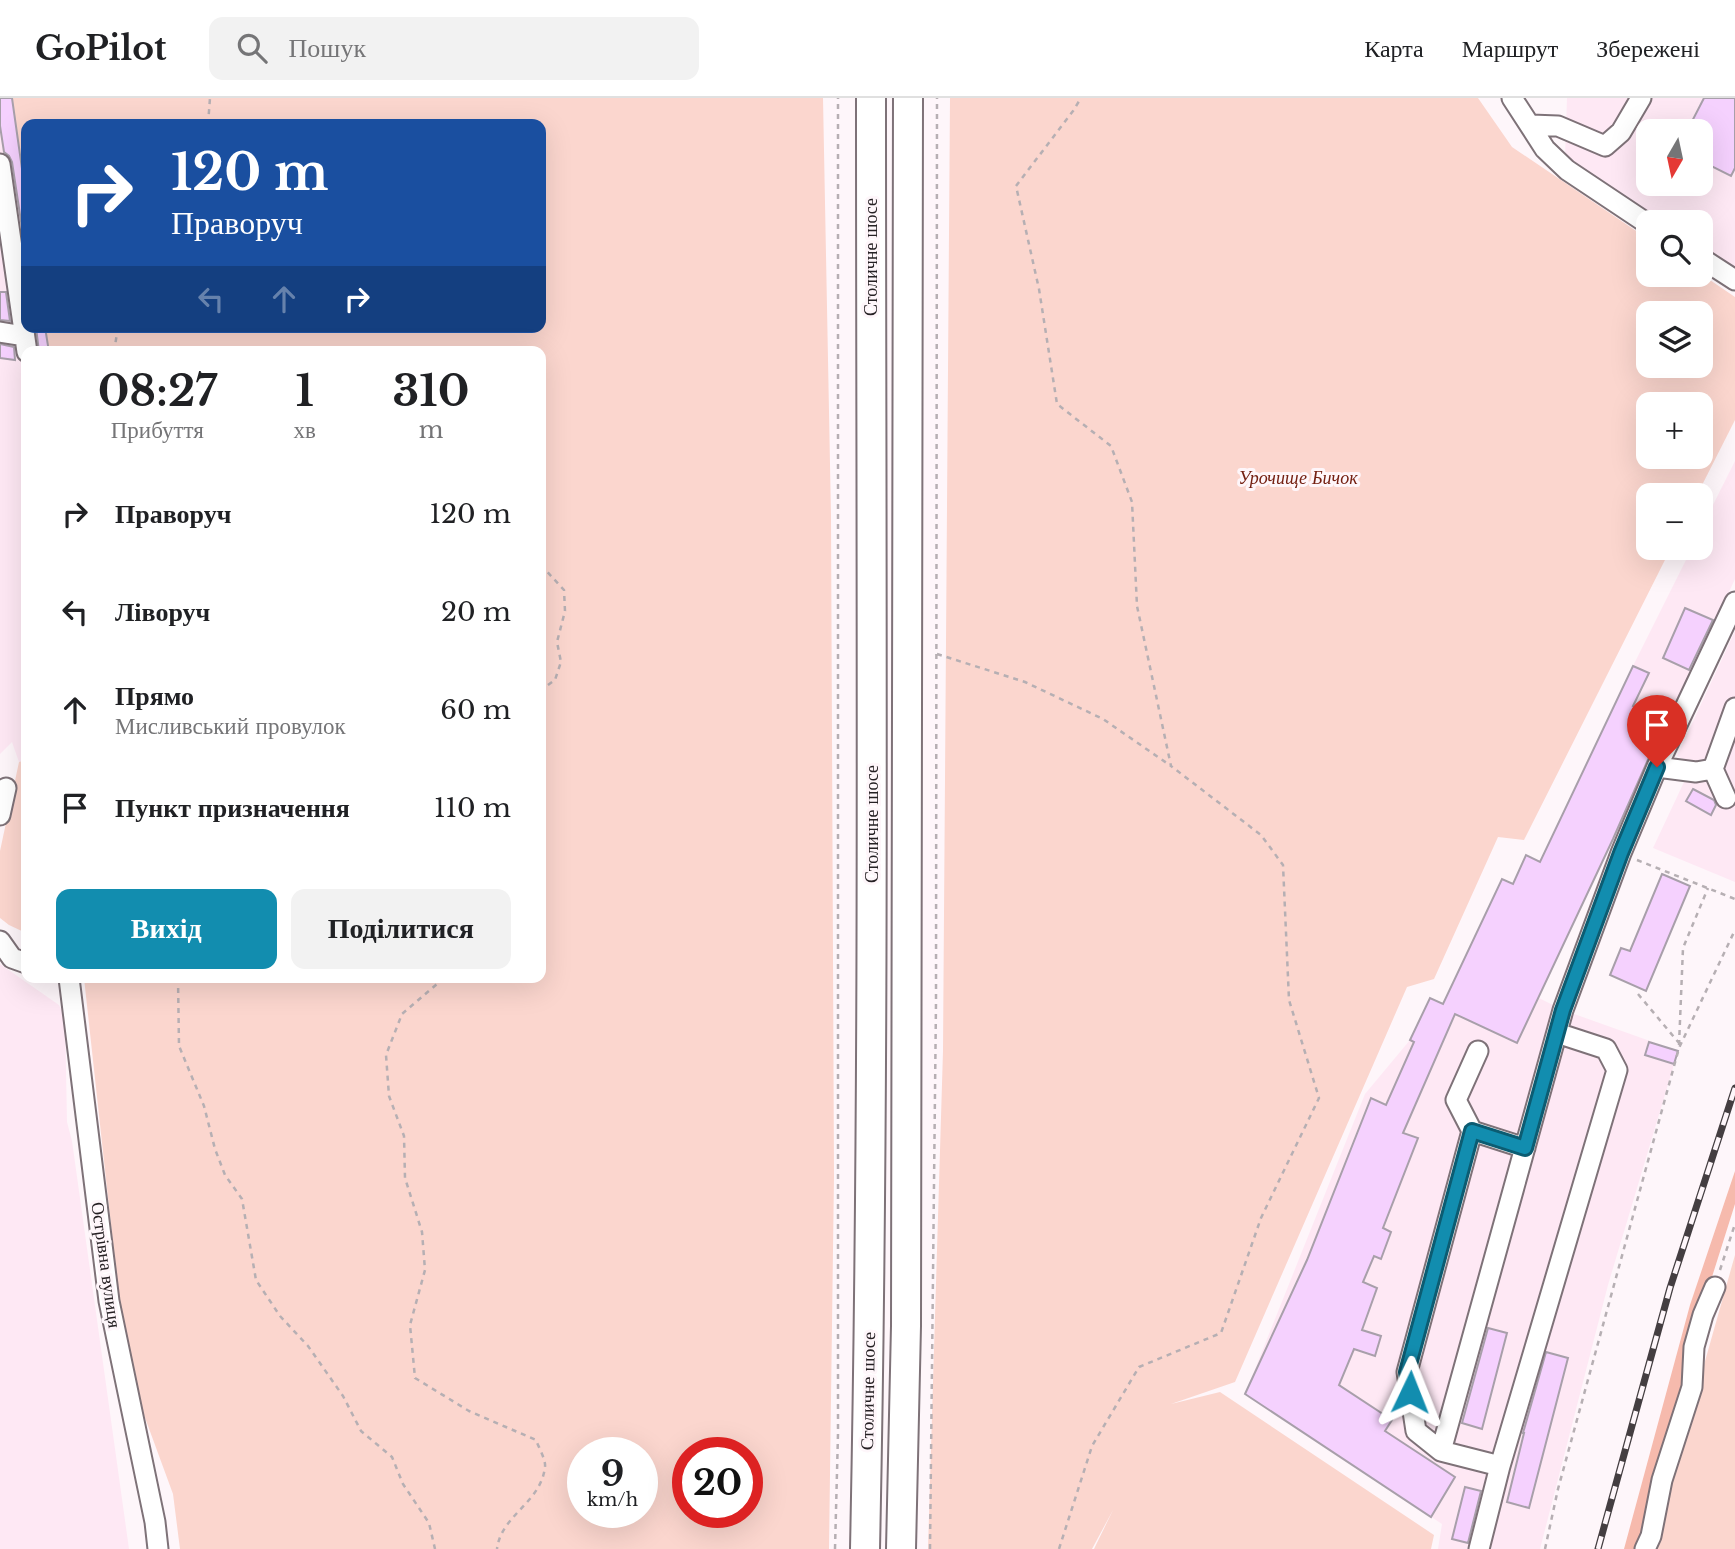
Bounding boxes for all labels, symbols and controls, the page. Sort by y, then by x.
search box [209,17,699,80]
text: GoPilot [35,28,167,69]
icon: search [233,29,271,67]
text: Пошук [289,32,366,64]
text: Карта [1364,34,1424,63]
text: Маршрут [1462,34,1558,63]
text: Збережені [1596,34,1700,63]
north arrow [1636,119,1713,196]
map controls [1636,119,1713,560]
text: 120 m [171,142,329,203]
icon: right [56,147,147,238]
street label: Столичне шосе [860,198,882,316]
text: Праворуч [171,203,303,243]
button: search [1636,210,1713,287]
icon: left [192,280,230,318]
icon: ahead [265,280,303,318]
icon: right [338,280,376,318]
button: layers [1636,301,1713,378]
text: 08:27 [98,365,217,417]
text: 1 [296,365,314,417]
text: 310 [393,365,469,417]
button: + [1636,392,1713,469]
text: Прибуття [111,416,204,444]
text: хв [294,416,316,444]
text: m [419,416,443,444]
park label: Урочище Бичок [1238,467,1358,489]
button: − [1636,483,1713,560]
icon: right [56,495,94,533]
text: Праворуч [115,498,231,530]
text: 120 m [429,498,511,530]
icon: left [56,593,94,631]
text: Ліворуч [115,596,210,628]
text: 20 m [441,596,511,628]
text: Прямо [115,680,194,712]
icon: ahead [56,691,94,729]
text: 60 m [440,694,511,726]
pin [1627,695,1687,767]
icon: arrive [1638,706,1676,744]
text: Мисливський провулок [115,712,346,740]
street label: Столичне шосе [861,765,883,883]
icon: arrive [56,789,94,827]
text: Пункт призначення [115,792,350,824]
text: 110 m [434,792,511,824]
button: Вихід [56,889,277,969]
button: Поділитися [291,889,511,969]
street label: Острівна вулиця [86,1201,126,1329]
street label: Столичне шосе [856,1332,880,1450]
position arrow [1373,1355,1447,1429]
speed limit sign: 20 [672,1437,763,1528]
text: 9 [601,1452,624,1495]
text: km/h [587,1489,638,1511]

